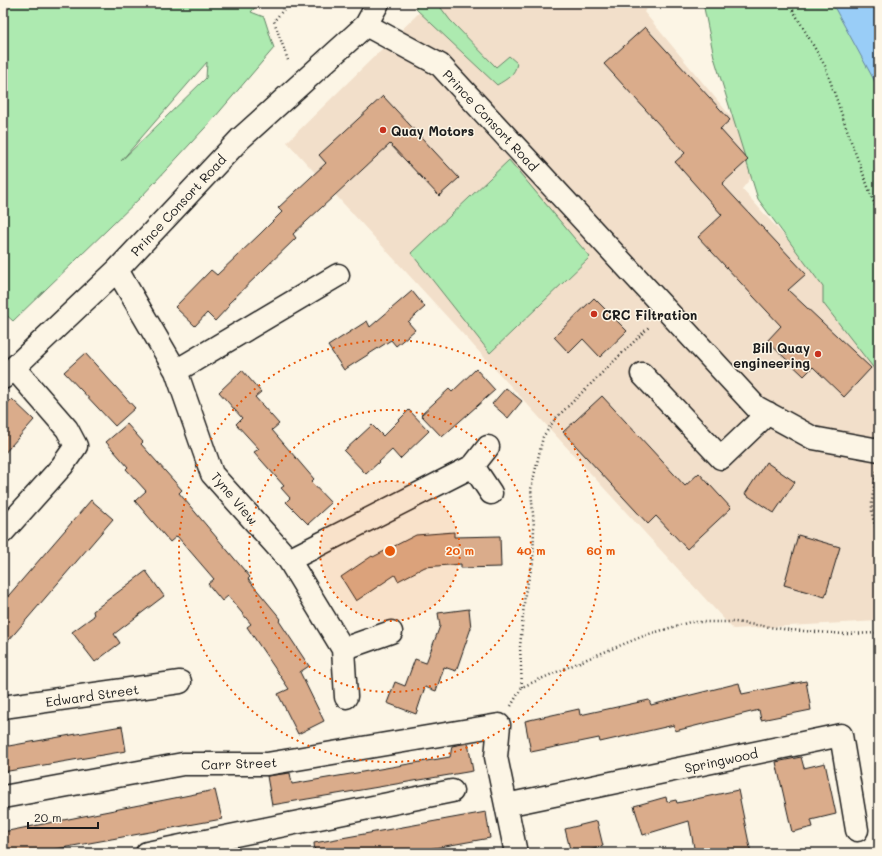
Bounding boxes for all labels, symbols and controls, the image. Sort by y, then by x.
street label: Prince Consort Road [440,66,542,174]
place label: Quay Motors [391,122,474,140]
marker: Quay Motors [378,125,388,135]
street label: Prince Consort Road [127,151,229,259]
place label: CRC Filtration [602,306,697,323]
marker: CRC Filtration [589,309,599,319]
place label: Bill Quay engineering [733,339,810,371]
marker: Bill Quay engineering [813,349,823,359]
street label: Tyne View [208,468,262,528]
text: 20 m [446,542,474,558]
text: 40 m [516,542,546,558]
text: 60 m [587,542,615,558]
centre of rings [383,544,397,558]
street label: Edward Street [44,680,140,710]
street label: Springwood [683,744,759,776]
street label: Carr Street [201,753,278,773]
scale bar [28,804,98,830]
text: 20 m [34,809,62,825]

